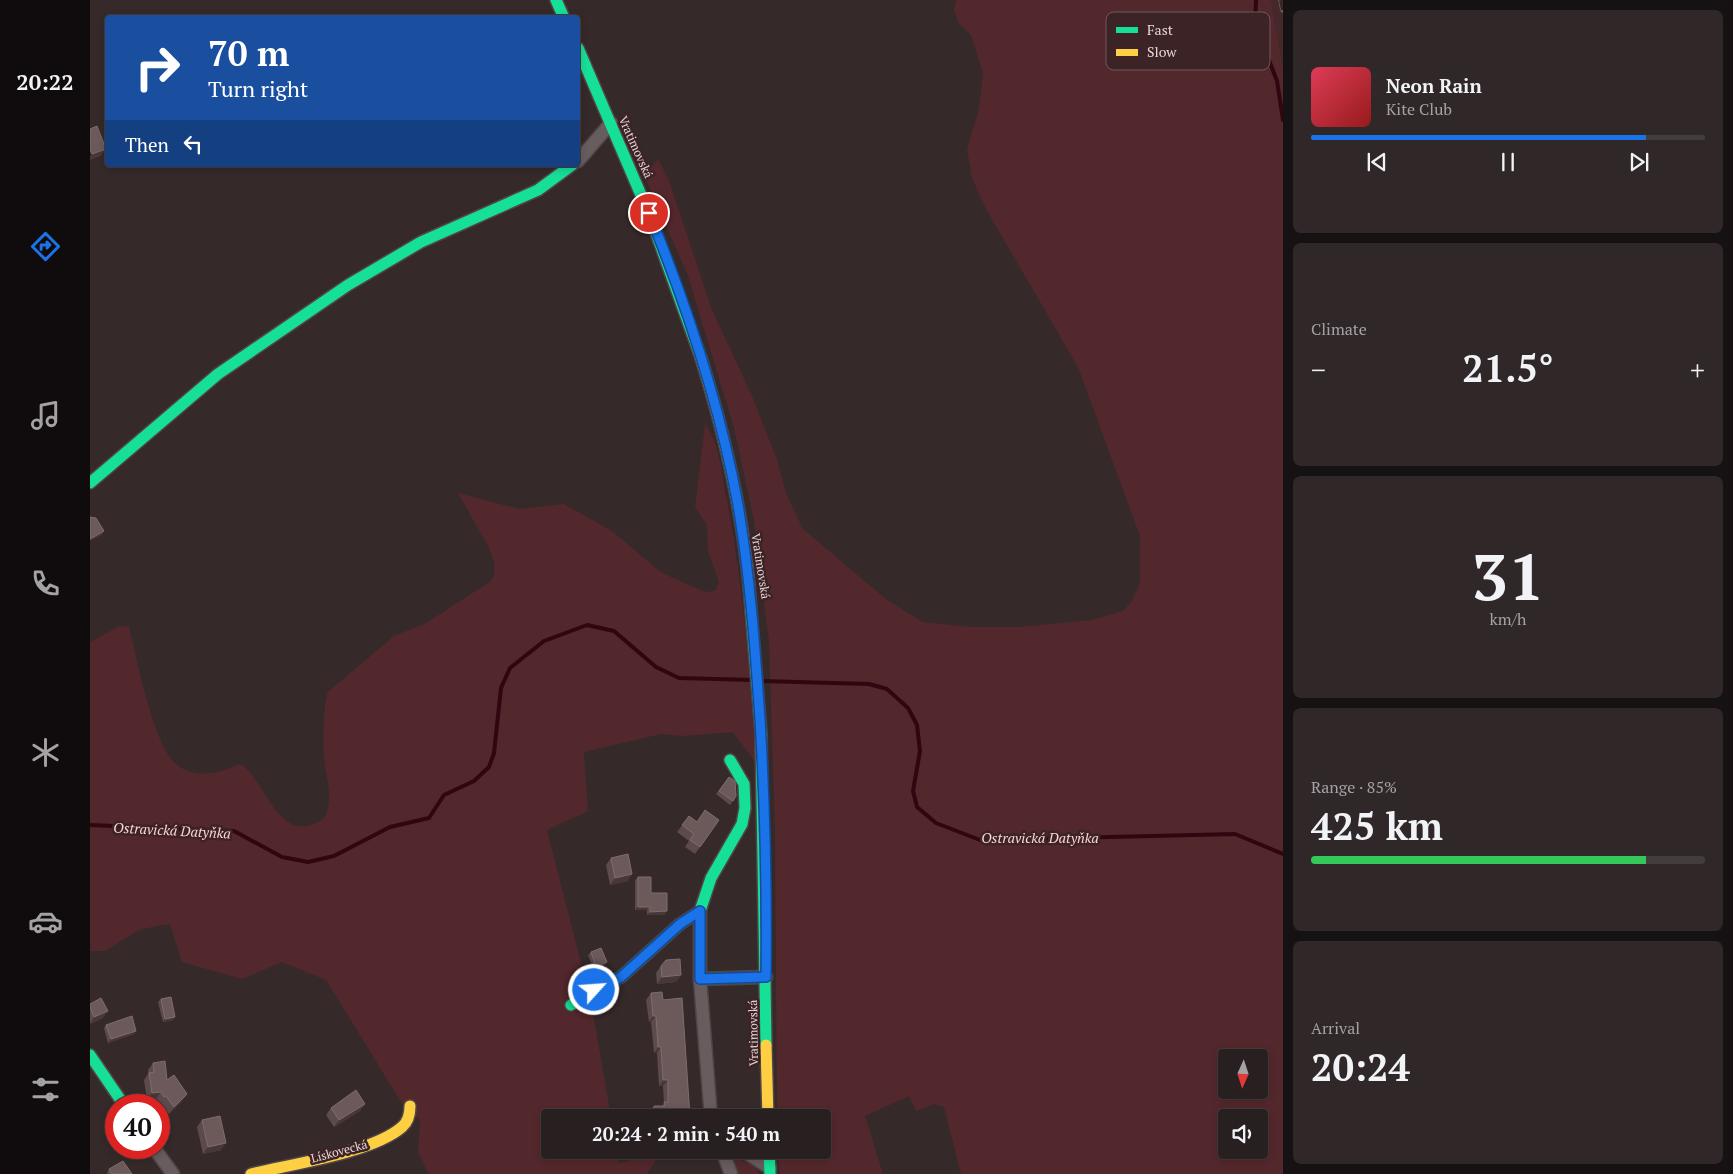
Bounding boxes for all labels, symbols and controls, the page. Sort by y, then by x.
legend [1106,12,1270,70]
text: Fast [1147,20,1174,39]
text: 70 m [208,30,289,76]
icon: right [125,35,190,100]
text: Slow [1147,42,1177,61]
text: 20:22 [16,67,74,96]
text: Neon Rain [1386,73,1482,98]
text: Turn right [208,74,308,103]
text: Kite Club [1386,98,1452,120]
street label: Vratimovská [616,114,656,180]
icon: left [179,130,207,158]
text: Then [125,132,169,157]
icon: previous [1363,148,1391,176]
icon: pause [1494,148,1522,176]
icon: next [1625,148,1653,176]
pin [628,192,670,234]
icon: arrive [635,199,663,227]
icon: directions [28,229,63,264]
text: Climate [1311,318,1367,340]
text: 21.5° [1462,343,1554,393]
text: − [1311,351,1326,388]
text: + [1690,351,1705,388]
icon: music [28,398,63,433]
street label: Vratimovská [748,532,774,600]
text: 31 [1471,532,1545,619]
icon: phone [28,566,63,601]
text: km/h [1490,608,1526,630]
icon: climate [28,735,63,770]
text: Range · 85% [1311,776,1397,798]
text: 425 km [1311,801,1443,851]
water label: Ostravická Datyňka [113,817,231,843]
water label: Ostravická Datyňka [981,828,1099,847]
icon: car [28,904,63,939]
position arrow [567,963,619,1015]
street label: Vratimovská [745,1000,761,1066]
text: Arrival [1311,1017,1360,1039]
text: 20:24 [1311,1042,1410,1092]
north arrow [1218,1049,1268,1099]
map controls [1218,1049,1268,1159]
icon: filters [28,1072,63,1107]
speed limit sign: 40 [105,1094,170,1159]
button: sound [1218,1109,1268,1159]
text: 20:24 · 2 min · 540 m [592,1121,780,1146]
street label: Lískovecká [309,1136,369,1166]

